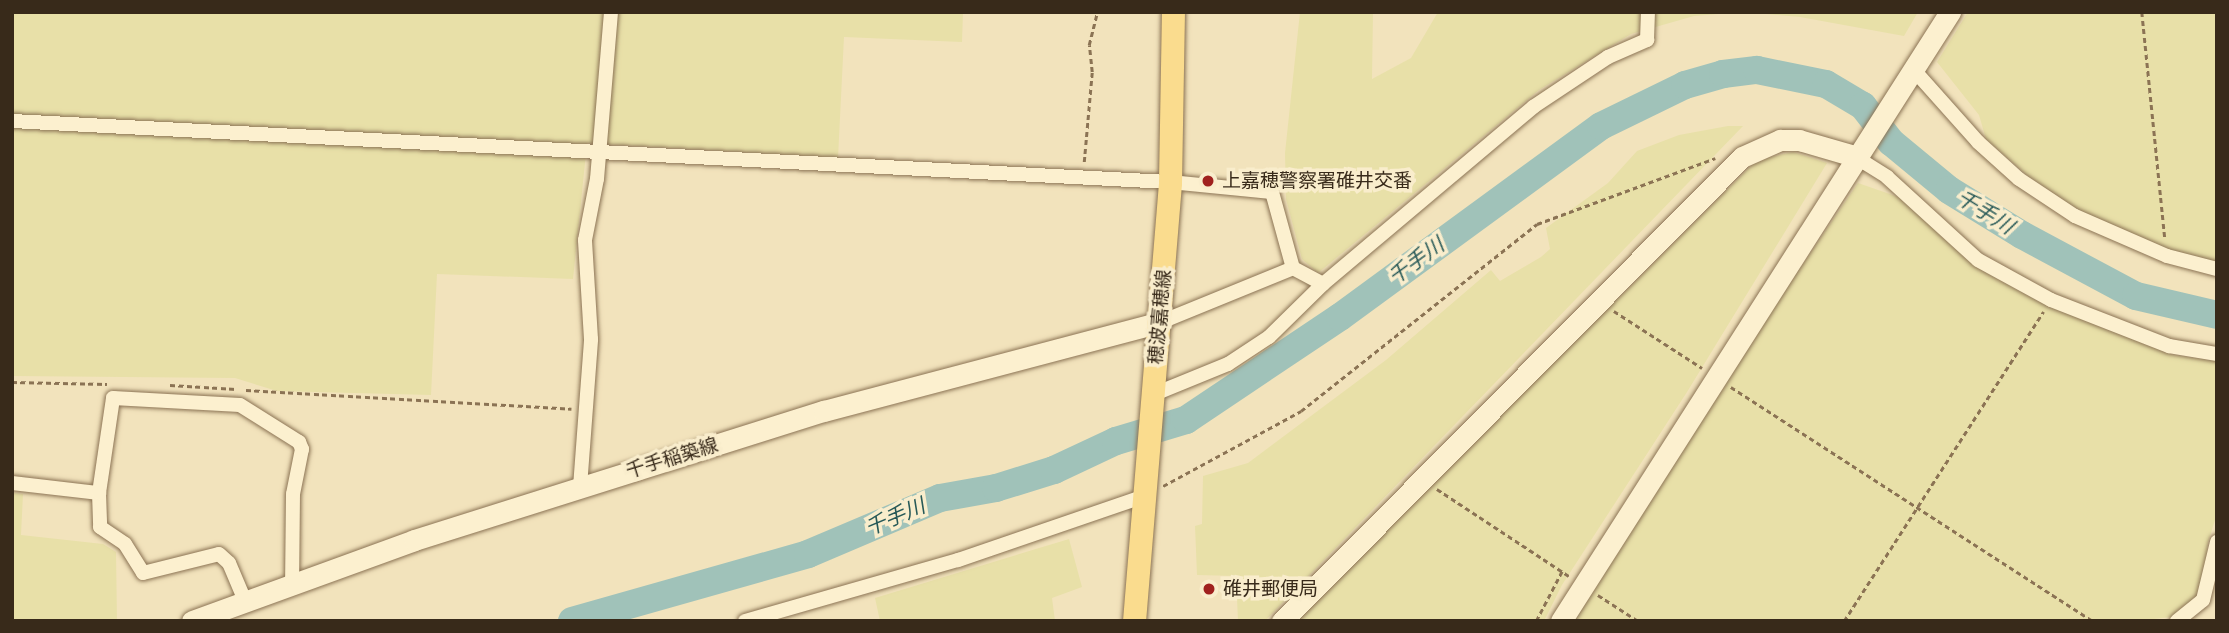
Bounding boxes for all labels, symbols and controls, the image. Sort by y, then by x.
place label: 上嘉穂警察署碓井交番 [1222,170,1412,192]
marker: 上嘉穂警察署碓井交番 [1200,173,1216,189]
water label: 千手川 [1952,185,2018,239]
water label: 千手川 [1383,232,1449,290]
street label: 穂波嘉穂線 [1145,269,1175,365]
street label: 千手稲築線 [623,433,721,483]
water label: 千手川 [861,493,929,541]
place label: 碓井郵便局 [1223,578,1318,600]
marker: 碓井郵便局 [1201,581,1217,597]

